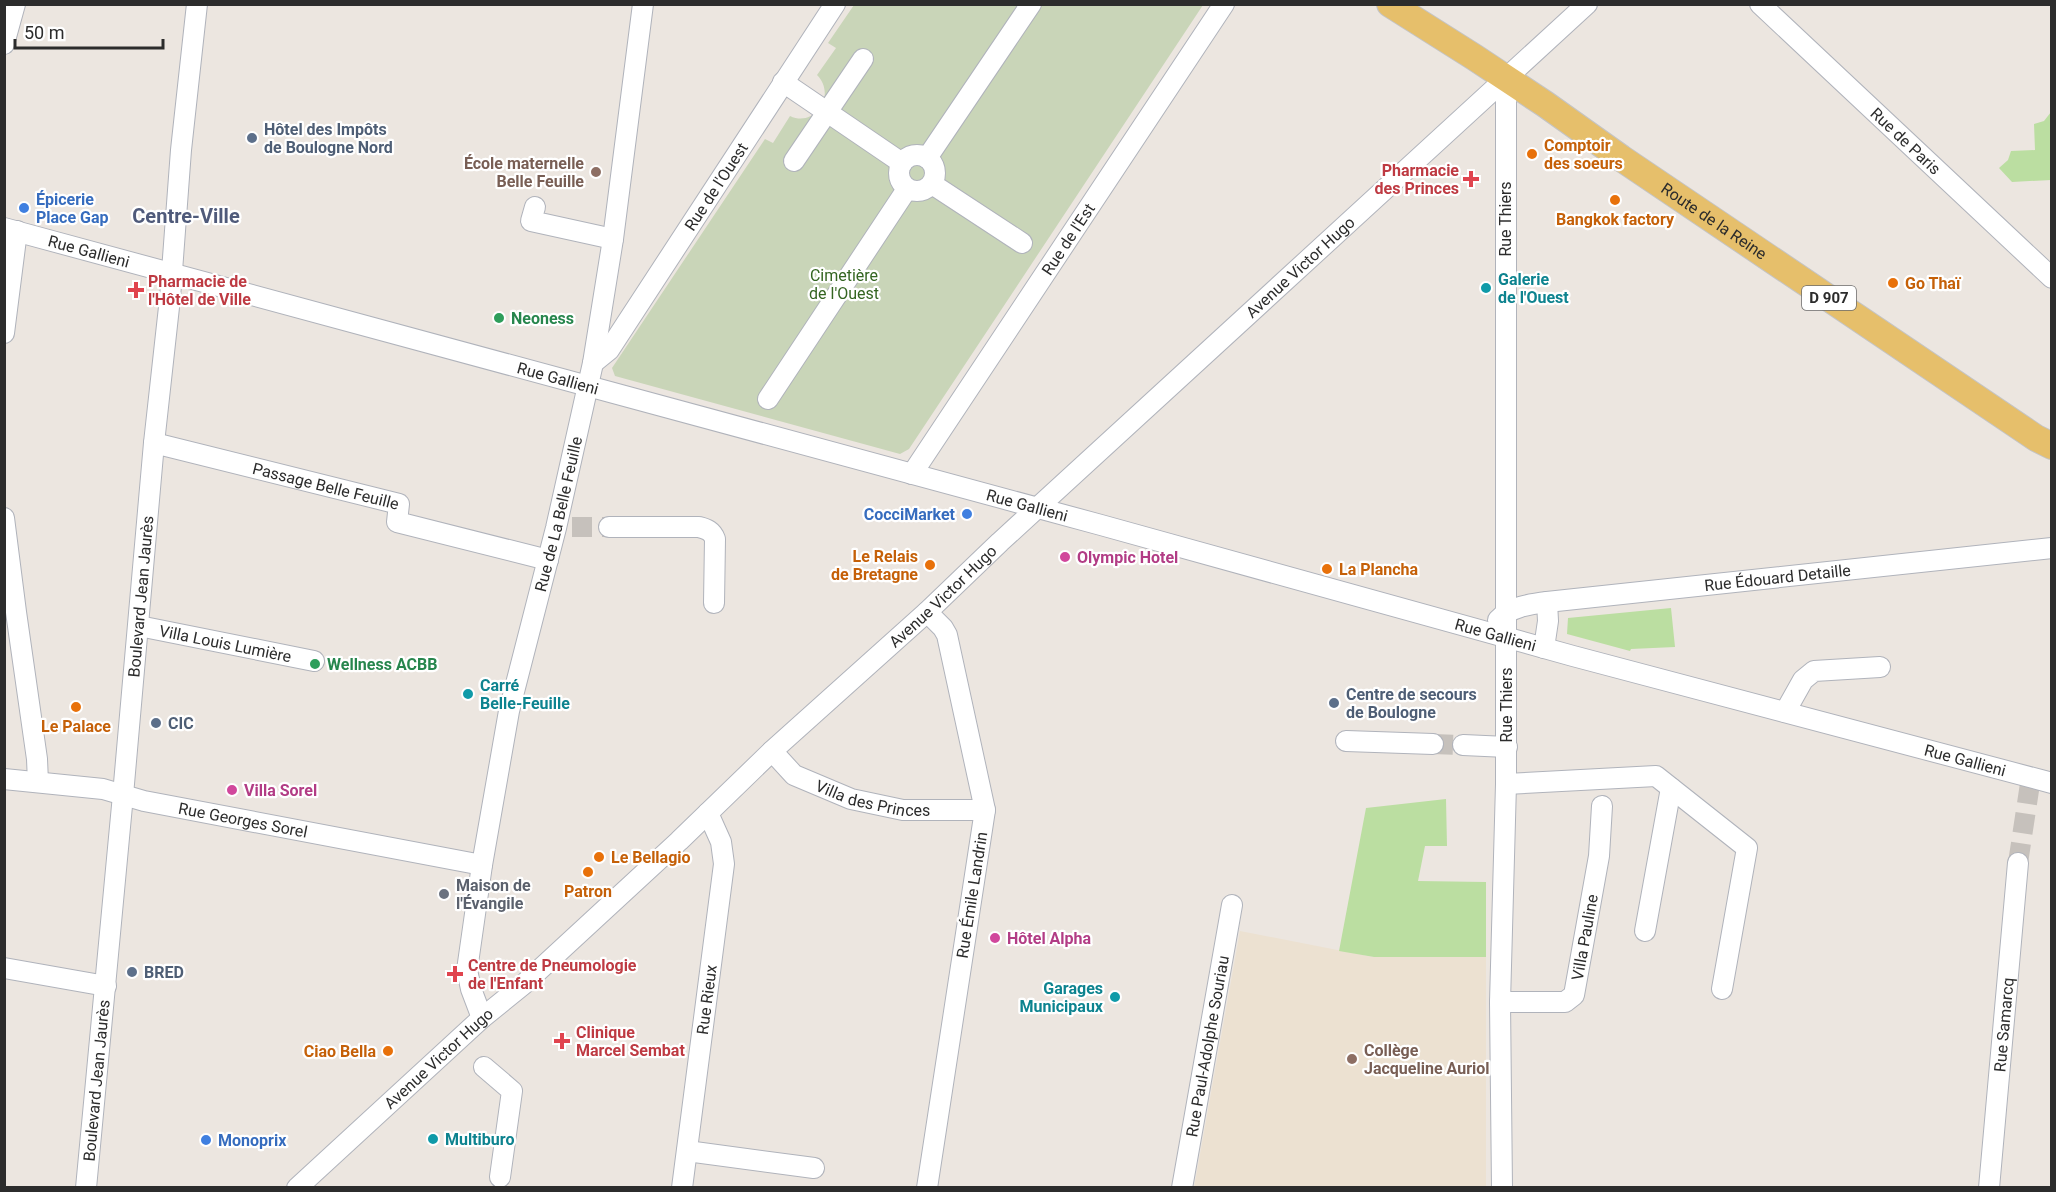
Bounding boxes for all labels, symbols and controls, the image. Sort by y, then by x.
scale bar [15,12,164,50]
text: 50 m [24,22,64,43]
street label: Rue de Paris [1867,104,1945,178]
place label: Hôtel des Impôts de Boulogne Nord [264,120,393,157]
marker: Hôtel des Impôts de Boulogne Nord [245,131,259,145]
place label: Comptoir des soeurs [1544,136,1623,173]
street label: Rue de l'Ouest [680,139,751,234]
marker: Comptoir des soeurs [1525,147,1539,161]
place label: École maternelle Belle Feuille [464,154,584,191]
place label: Pharmacie des Princes [1375,161,1459,198]
marker: École maternelle Belle Feuille [589,165,603,179]
marker: Pharmacie des Princes [1464,172,1478,186]
street label: Route de la Reine [1658,179,1770,263]
street label: Rue Thiers [1496,181,1515,257]
place label: Épicerie Place Gap [36,190,109,227]
marker: Bangkok factory [1608,193,1622,207]
street label: Rue de l'Est [1037,200,1099,278]
marker: Épicerie Place Gap [17,201,31,215]
district label: Centre-Ville [132,204,240,228]
place label: Bangkok factory [1556,210,1675,229]
street label: Avenue Victor Hugo [1242,212,1358,321]
street label: Rue Gallieni [46,231,132,271]
park label: Cimetière de l'Ouest [809,266,879,303]
place label: Galerie de l'Ouest [1498,270,1569,307]
place label: Pharmacie de l'Hôtel de Ville [148,272,251,309]
place label: Go Thaï [1905,274,1962,293]
marker: Go Thaï [1886,276,1900,290]
marker: Galerie de l'Ouest [1479,281,1493,295]
marker: Pharmacie de l'Hôtel de Ville [129,283,143,297]
road number: D 907 [1802,286,1856,310]
place label: Neoness [511,309,574,328]
marker: Neoness [492,311,506,325]
street label: Rue Gallieni [515,358,601,398]
street label: Rue de La Belle Feuille [531,435,586,593]
street label: Passage Belle Feuille [251,458,401,513]
street label: Rue Gallieni [984,485,1070,525]
place label: CocciMarket [864,505,956,524]
marker: CocciMarket [960,507,974,521]
street label: Boulevard Jean Jaurès [124,515,157,678]
street label: Avenue Victor Hugo [885,541,1000,651]
place label: Le Relais de Bretagne [831,547,918,584]
place label: Olympic Hotel [1077,548,1178,567]
marker: Olympic Hotel [1058,550,1072,564]
marker: Le Relais de Bretagne [923,558,937,572]
place label: La Plancha [1339,560,1419,579]
street label: Rue Édouard Detaille [1703,560,1852,595]
marker: La Plancha [1320,562,1334,576]
street label: Rue Gallieni [1453,614,1538,655]
street label: Villa Louis Lumière [157,621,293,666]
place label: Wellness ACBB [327,655,437,674]
marker: Wellness ACBB [308,657,322,671]
street label: Rue Thiers [1497,667,1516,743]
place label: Carré Belle-Feuille [480,676,570,713]
place label: Centre de secours de Boulogne [1346,685,1477,722]
marker: Carré Belle-Feuille [461,687,475,701]
marker: Centre de secours de Boulogne [1327,696,1341,710]
marker: Le Palace [69,700,83,714]
place label: CIC [168,714,194,733]
marker: CIC [149,716,163,730]
place label: Le Palace [41,717,111,736]
street label: Rue Gallieni [1922,740,2008,780]
street label: Villa des Princes [813,776,930,820]
place label: Villa Sorel [244,781,317,800]
marker: Villa Sorel [225,783,239,797]
street label: Rue Georges Sorel [177,798,309,841]
street label: Rue Émile Landrin [953,830,991,960]
place label: Le Bellagio [611,848,691,867]
marker: Le Bellagio [592,850,606,864]
marker: Patron [581,865,595,879]
place label: Maison de l'Évangile [456,876,531,913]
place label: Patron [564,882,612,901]
marker: Maison de l'Évangile [437,887,451,901]
street label: Villa Pauline [1567,893,1601,982]
place label: Hôtel Alpha [1007,929,1092,948]
marker: Hôtel Alpha [988,931,1002,945]
street label: Rue Paul-Adolphe Souriau [1182,954,1232,1138]
place label: Centre de Pneumologie de l'Enfant [468,956,637,993]
place label: BRED [144,963,184,982]
street label: Rue Rieux [692,964,720,1036]
marker: BRED [125,965,139,979]
marker: Centre de Pneumologie de l'Enfant [446,965,464,983]
street label: Rue Samarcq [1990,977,2017,1073]
place label: Garages Municipaux [1020,979,1104,1016]
marker: Garages Municipaux [1108,990,1122,1004]
street label: Boulevard Jean Jaurès [79,999,113,1162]
street label: Avenue Victor Hugo [380,1004,497,1113]
place label: Clinique Marcel Sembat [576,1023,685,1060]
marker: Clinique Marcel Sembat [553,1032,571,1050]
place label: Collège Jacqueline Auriol [1364,1041,1490,1078]
place label: Ciao Bella [304,1042,376,1061]
marker: Ciao Bella [381,1044,395,1058]
marker: Collège Jacqueline Auriol [1345,1052,1359,1066]
place label: Multiburo [445,1130,514,1149]
place label: Monoprix [218,1131,287,1150]
marker: Multiburo [426,1132,440,1146]
marker: Monoprix [199,1133,213,1147]

